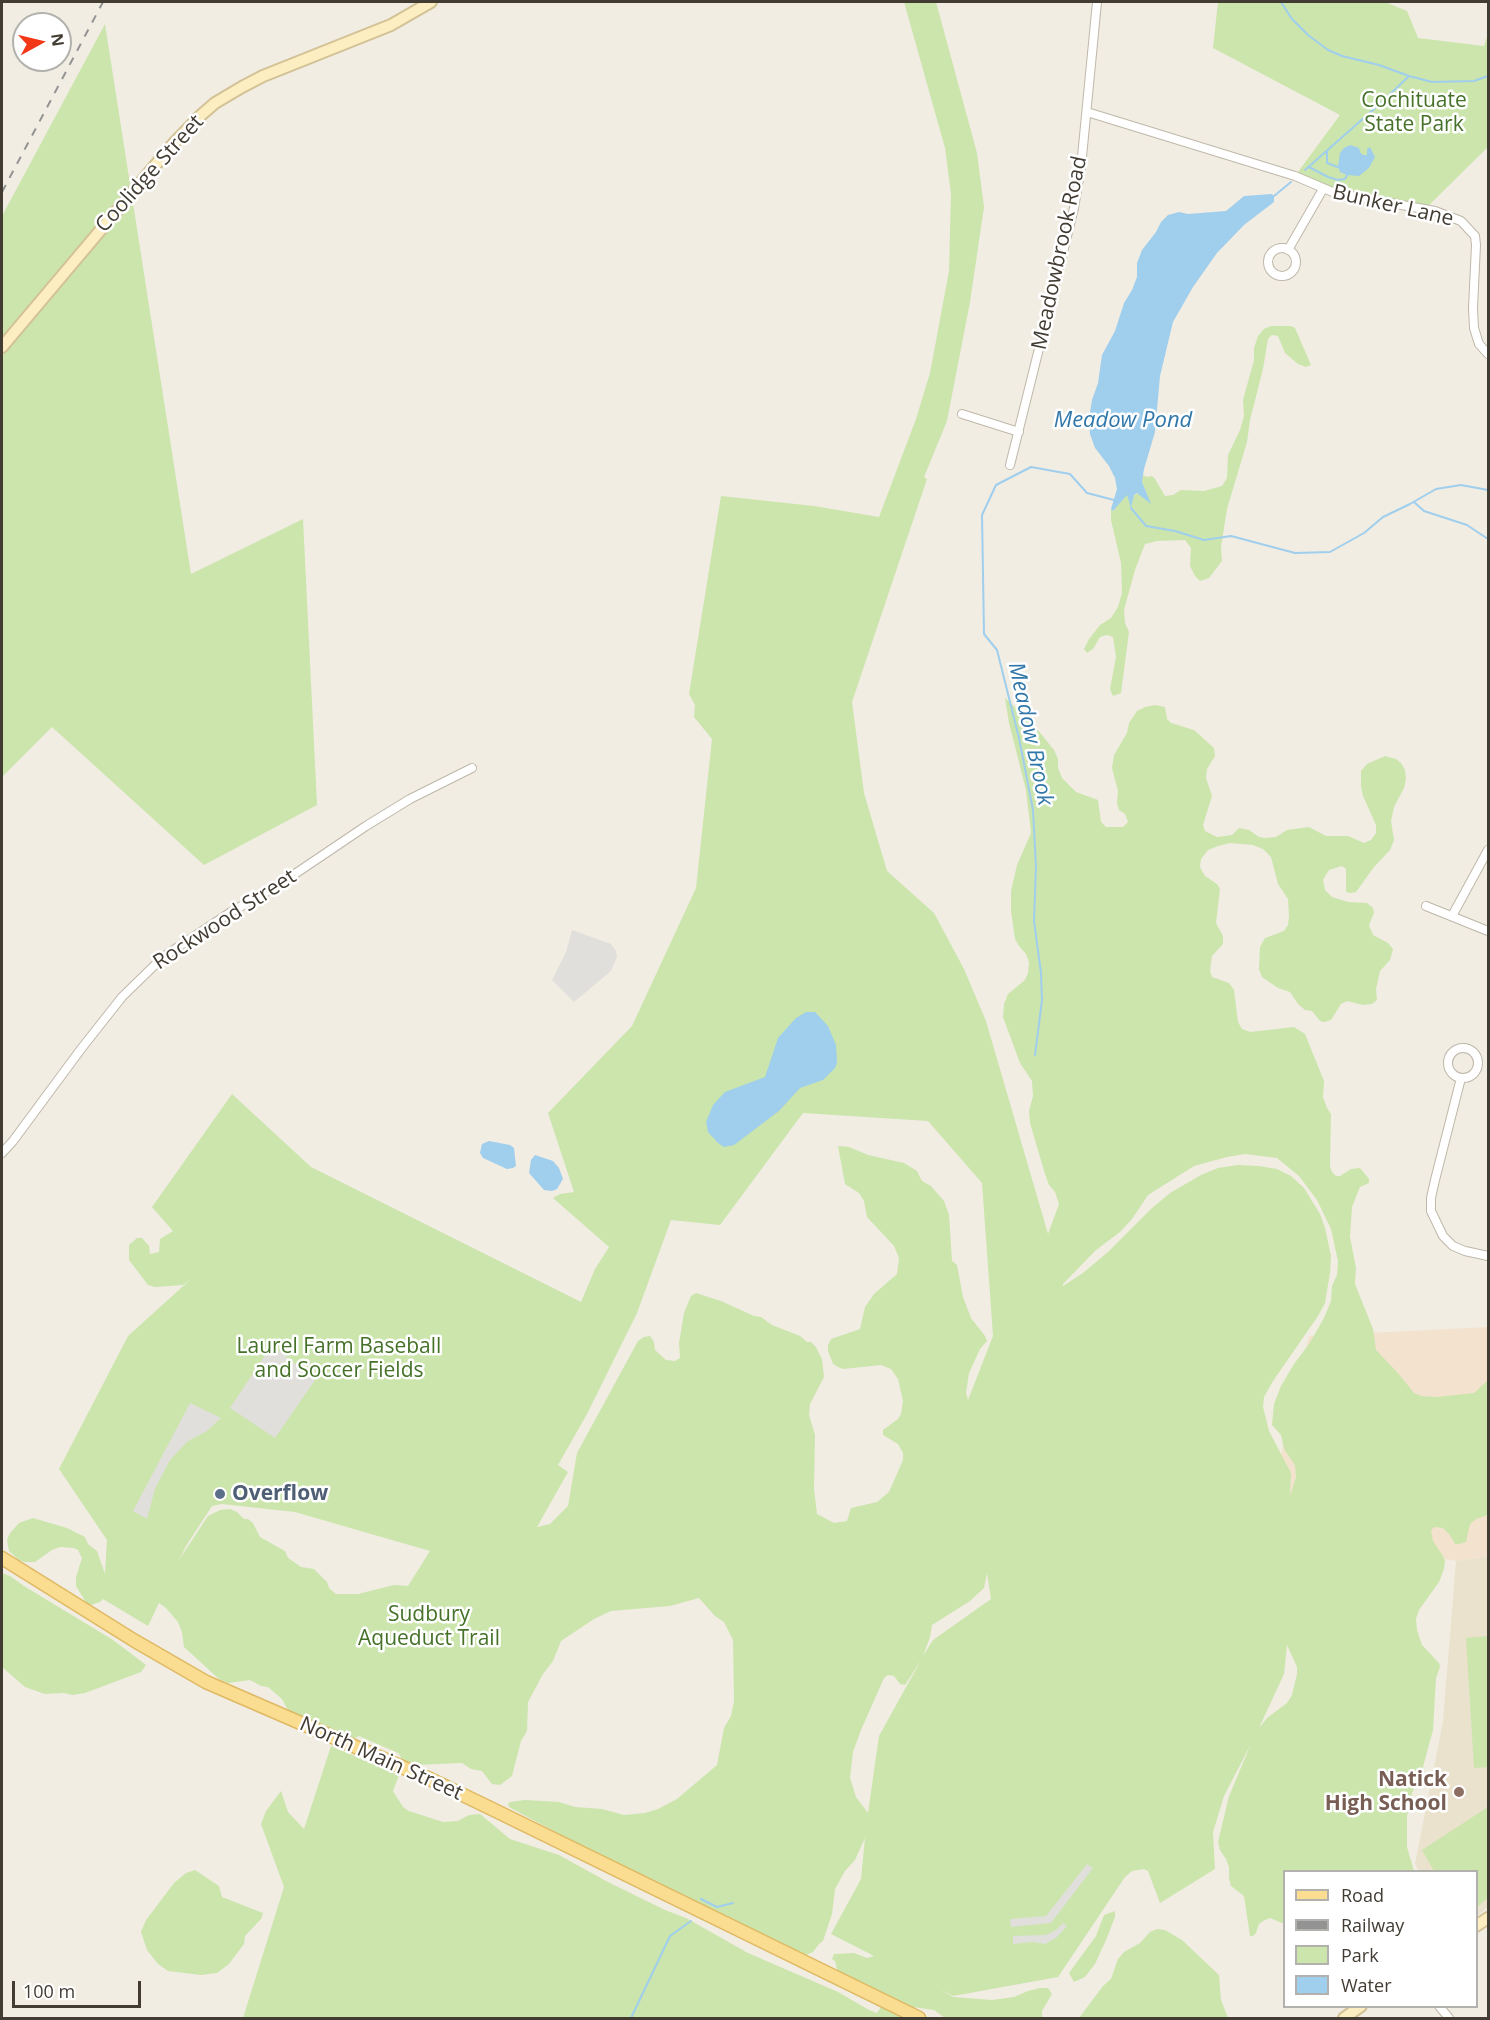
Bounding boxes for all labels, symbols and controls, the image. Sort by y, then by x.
north arrow [12,12,72,72]
text: N [46,32,70,48]
park label: Cochituate State Park [1361,88,1467,138]
street label: Coolidge Street [91,110,209,238]
street label: Meadowbrook Road [1027,154,1093,352]
street label: Bunker Lane [1330,180,1456,232]
water label: Meadow Pond [1054,408,1192,434]
water label: Meadow Brook [1002,660,1058,808]
street label: Rockwood Street [149,864,301,976]
park label: Laurel Farm Baseball and Soccer Fields [237,1334,441,1384]
place label: Overflow [232,1481,328,1507]
marker: Overflow [213,1487,227,1501]
park label: Sudbury Aqueduct Trail [358,1602,500,1652]
street label: North Main Street [296,1712,466,1806]
place label: Natick High School [1325,1767,1447,1817]
marker: Natick High School [1452,1785,1466,1799]
legend [1283,1870,1478,2008]
text: Road [1341,1883,1384,1907]
text: Railway [1341,1913,1404,1937]
text: Park [1341,1943,1379,1967]
scale bar [15,1969,144,2007]
text: Water [1341,1973,1392,1997]
text: 100 m [23,1979,75,2003]

